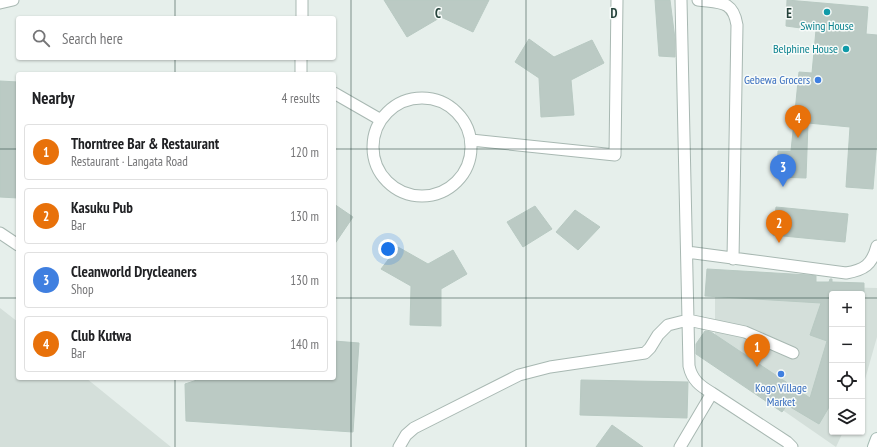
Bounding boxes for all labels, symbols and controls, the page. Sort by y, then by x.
text: C [435,5,441,22]
text: D [611,5,618,22]
text: E [786,5,792,22]
marker: Swing House [822,7,832,17]
search box [16,16,336,60]
place label: Swing House [800,18,854,33]
icon: search [30,27,52,49]
text: Search here [62,29,123,48]
place label: Belphine House [773,41,838,56]
marker: Belphine House [841,44,851,54]
place label: Gebewa Grocers [744,72,810,87]
marker: Gebewa Grocers [813,75,823,85]
text: Nearby [32,87,75,109]
text: 4 results [281,90,320,107]
pin: 4 [785,105,811,138]
text: Thorntree Bar & Restaurant [71,134,219,153]
text: 1 [43,144,49,161]
text: 120 m [290,144,319,161]
text: Restaurant · Langata Road [71,153,188,170]
pin: 3 [770,154,796,187]
text: Kasuku Pub [71,198,133,217]
text: 2 [43,208,49,225]
text: 130 m [290,208,319,225]
pin: 2 [766,210,792,243]
text: Bar [71,217,86,234]
your location [378,239,398,259]
text: Cleanworld Drycleaners [71,262,197,281]
text: 3 [43,272,49,289]
text: 130 m [290,272,319,289]
text: Shop [71,281,94,298]
map controls [829,291,865,435]
button: + [829,291,865,327]
text: Club Kutwa [71,326,131,345]
button: − [829,327,865,363]
pin: 1 [744,334,770,367]
text: 4 [43,336,49,353]
text: 140 m [290,336,319,353]
text: Bar [71,345,86,362]
button: locate [829,363,865,399]
marker: Kogo Village Market [776,369,786,379]
place label: Kogo Village Market [755,380,807,409]
button: layers [829,399,865,435]

